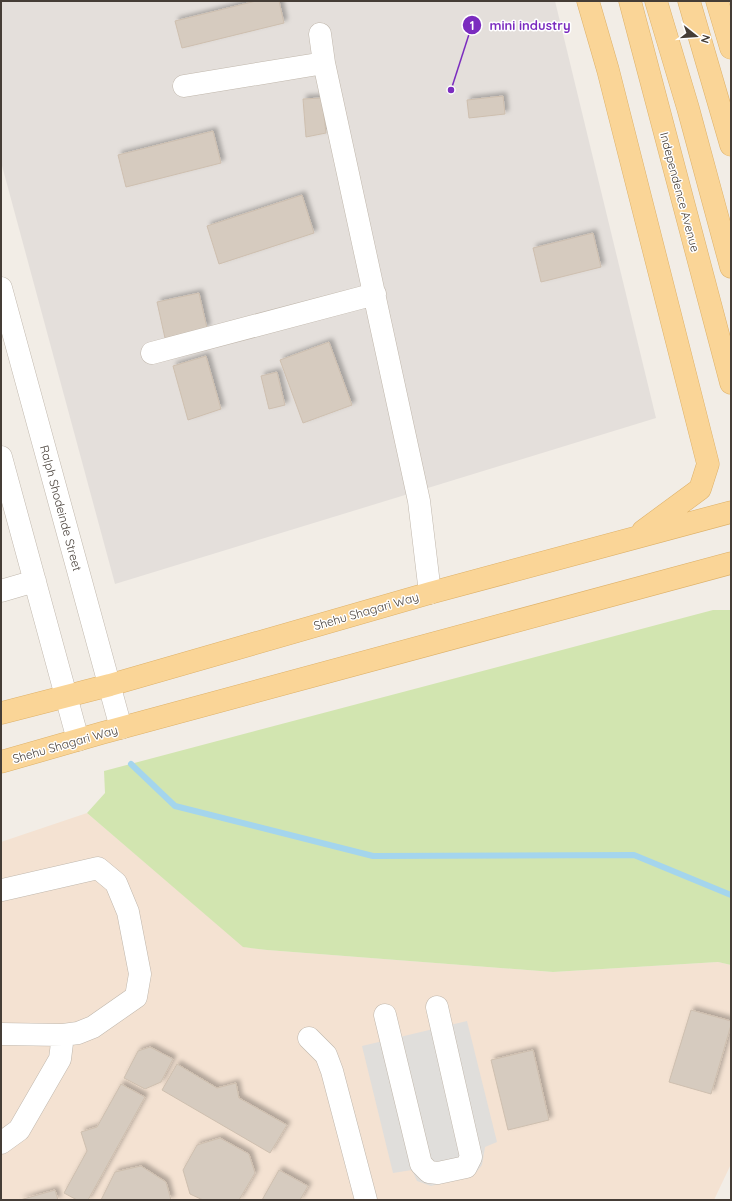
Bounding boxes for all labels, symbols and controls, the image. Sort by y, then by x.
callout: mini industry [462,13,579,38]
north arrow [676,16,716,56]
text: mini industry [489,17,571,33]
text: 1 [470,18,474,33]
text: N [698,33,713,45]
street label: Independence Avenue [657,131,703,254]
street label: Ralph Shodeinde Street [37,443,85,573]
street label: Shehu Shagari Way [312,589,420,633]
street label: Shehu Shagari Way [11,722,119,766]

